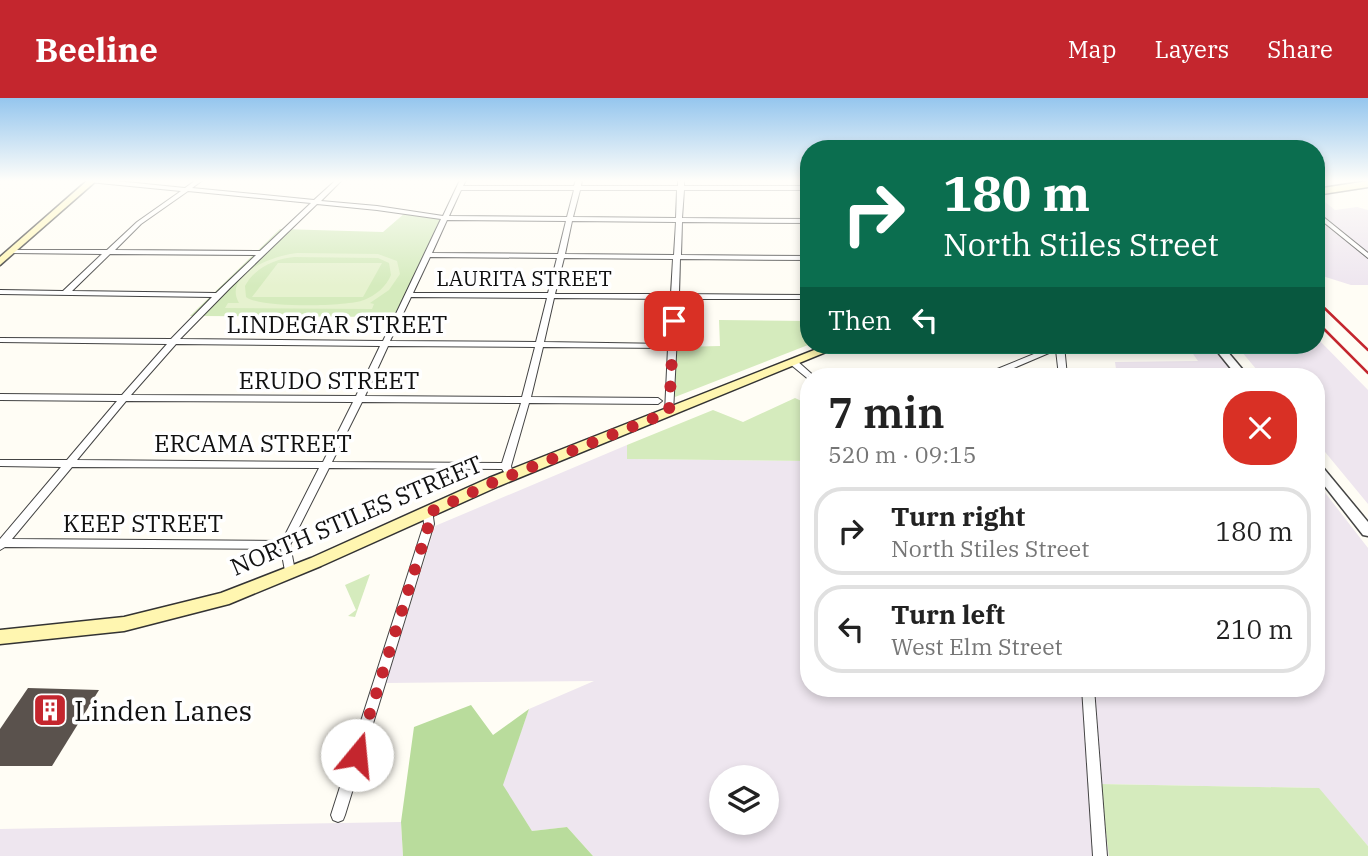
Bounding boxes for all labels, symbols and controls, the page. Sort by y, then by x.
text: Beeline [35,28,158,71]
text: Map [1068,33,1116,65]
text: Layers [1154,33,1229,65]
text: Share [1267,33,1333,65]
text: 180 m [943,161,1090,224]
icon: right [828,168,919,259]
text: North Stiles Street [943,223,1219,265]
street label: LAURITA STREET [436,264,612,292]
pin [644,291,704,351]
icon: left [906,301,944,339]
icon: arrive [655,302,693,340]
text: Then [828,303,892,337]
street label: LINDEGAR STREET [227,308,447,340]
street label: ERUDO STREET [239,364,419,396]
text: 7 min [828,385,945,440]
button: close [1223,391,1297,465]
street label: ERCAMA STREET [154,427,352,459]
text: 520 m · 09:15 [828,439,977,469]
street label: NORTH STILES STREET [225,447,487,583]
text: Turn right [891,499,1025,533]
street label: KEEP STREET [63,507,223,539]
icon: right [832,512,870,550]
text: 180 m [1215,514,1293,548]
text: North Stiles Street [891,533,1089,563]
text: Turn left [891,597,1005,631]
icon: left [832,610,870,648]
text: 210 m [1215,612,1293,646]
text: West Elm Street [891,631,1063,661]
building icon: Linden Lanes [31,691,69,729]
place label: Linden Lanes [74,692,252,729]
position arrow [320,718,394,792]
map controls [709,765,779,835]
button: layers [709,765,779,835]

